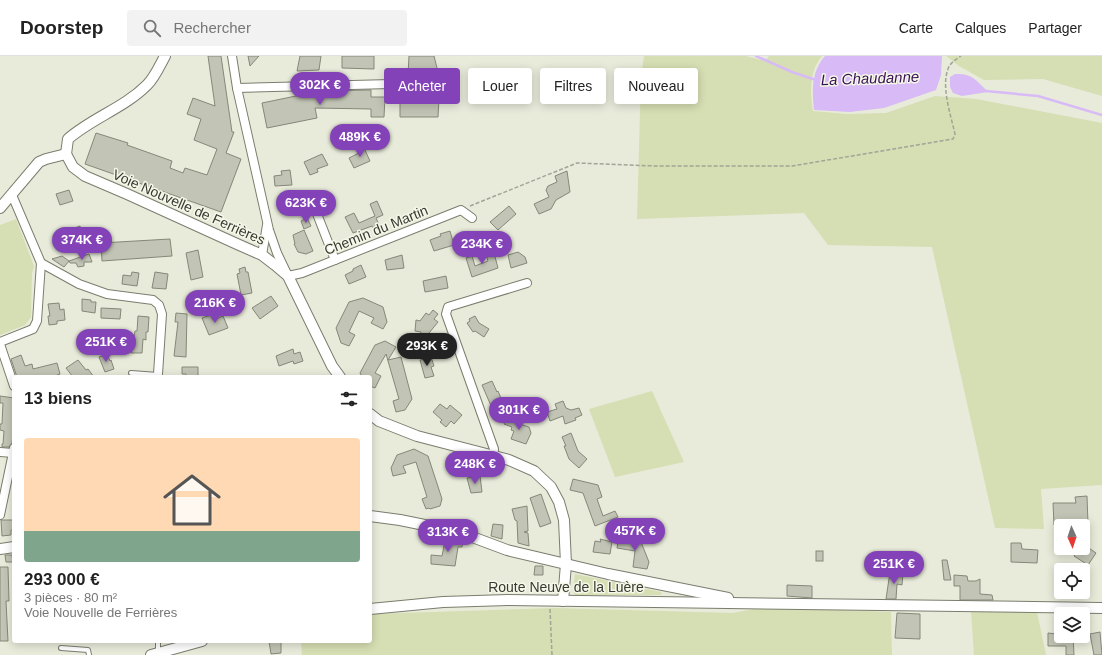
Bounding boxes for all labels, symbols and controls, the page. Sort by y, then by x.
search box [127,10,407,46]
text: Doorstep [20,17,103,38]
icon: search [141,17,163,39]
text: Rechercher [173,19,251,36]
text: Carte [899,20,933,36]
text: Calques [955,20,1006,36]
text: Partager [1028,20,1082,36]
chip: Acheter [384,68,460,104]
chip: Louer [468,68,532,104]
chip: Filtres [540,68,606,104]
chip: Nouveau [614,68,698,104]
water label: La Chaudanne [821,68,919,88]
pin: 302K € [287,72,353,106]
text: 302K € [299,77,341,92]
pin: 489K € [327,124,393,158]
text: 489K € [339,129,381,144]
street label: Voie Nouvelle de Ferrières [110,166,268,248]
pin: 623K € [273,190,339,224]
text: 623K € [285,195,327,210]
street label: Chemin du Martin [322,202,430,258]
pin: 374K € [49,227,115,261]
pin: 234K € [449,231,515,265]
text: 374K € [61,232,103,247]
text: 234K € [461,236,503,251]
pin: 216K € [182,290,248,324]
text: 216K € [194,295,236,310]
pin: 251K € [73,329,139,363]
pin: 293K € [394,333,460,367]
text: 251K € [85,334,127,349]
text: 293K € [406,338,448,353]
icon: filters [338,388,360,410]
text: 13 biens [24,389,92,408]
pin: 301K € [486,397,552,431]
text: 301K € [498,402,540,417]
pin: 248K € [442,451,508,485]
text: 248K € [454,456,496,471]
icon: home [156,464,228,536]
pin: 457K € [602,518,668,552]
pin: 313K € [415,519,481,553]
north arrow [1054,519,1090,555]
map controls [1054,519,1090,643]
text: 457K € [614,523,656,538]
text: 313K € [427,524,469,539]
pin: 251K € [861,551,927,585]
text: 251K € [873,556,915,571]
button: locate [1054,563,1090,599]
text: 293 000 € [24,570,100,589]
street label: Route Neuve de la Luère [488,579,644,595]
text: 3 pièces · 80 m² [24,590,117,605]
text: Voie Nouvelle de Ferrières [24,605,177,620]
button: layers [1054,607,1090,643]

